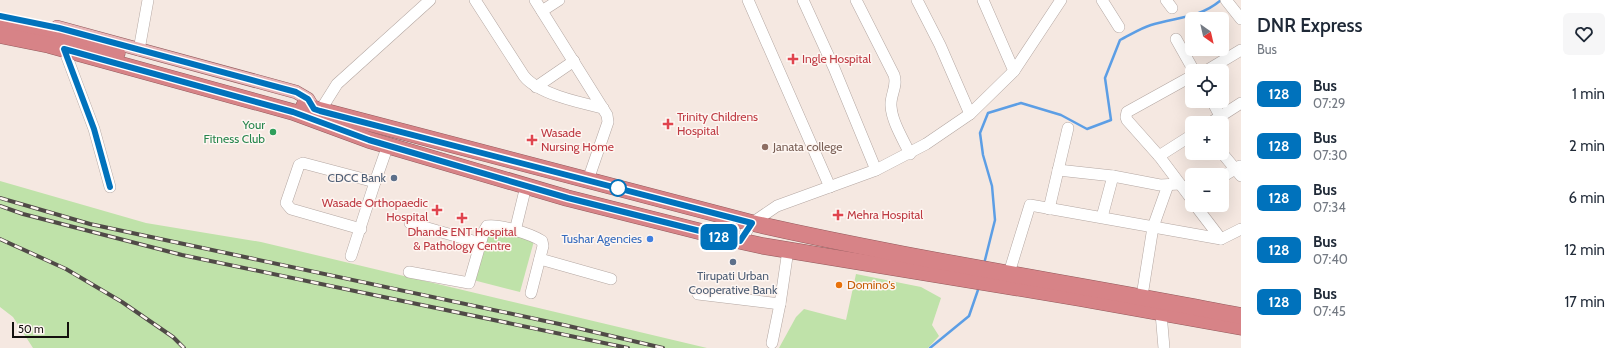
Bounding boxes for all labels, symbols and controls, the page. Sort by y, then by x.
north arrow [1185,12,1229,56]
map controls [1185,12,1229,212]
button: heart [1563,13,1605,55]
text: DNR Express [1257,14,1363,37]
text: Bus [1257,41,1277,57]
place label: Ingle Hospital [802,51,871,66]
marker: Ingle Hospital [787,53,799,65]
button: locate [1185,64,1229,108]
text: Bus [1313,77,1337,95]
text: 128 [1268,85,1290,103]
text: 1 min [1572,85,1605,103]
text: 07:29 [1313,95,1345,111]
place label: Trinity Childrens Hospital [677,109,758,138]
button: + [1185,116,1229,160]
place label: Your Fitness Club [204,117,265,146]
marker: Trinity Childrens Hospital [662,118,674,130]
place label: Wasade Nursing Home [541,125,614,154]
marker: Your Fitness Club [268,127,278,137]
text: Bus [1313,129,1337,147]
marker: Wasade Nursing Home [526,134,538,146]
text: 128 [1268,137,1290,155]
text: 2 min [1569,137,1605,155]
place label: Janata college [772,139,842,154]
marker: Janata college [760,142,770,152]
text: 07:30 [1313,147,1347,163]
button: − [1185,168,1229,212]
place label: CDCC Bank [328,170,387,185]
marker: CDCC Bank [389,173,399,183]
unlabelled marker [609,179,627,197]
text: Bus [1313,181,1337,199]
text: 128 [1268,189,1290,207]
text: 6 min [1568,189,1605,207]
place label: Wasade Orthopaedic Hospital [322,195,429,224]
text: 07:34 [1313,199,1346,215]
marker: Wasade Orthopaedic Hospital [431,204,443,216]
place label: Mehra Hospital [847,207,923,222]
marker: Mehra Hospital [832,209,844,221]
marker: Dhande ENT Hospital & Pathology Centre [456,212,468,224]
place label: Dhande ENT Hospital & Pathology Centre [407,224,517,253]
line badge: 128 [696,224,742,250]
text: 128 [708,228,730,246]
place label: Tushar Agencies [561,231,642,246]
text: Bus [1313,233,1337,251]
marker: Tushar Agencies [645,234,655,244]
text: 128 [1268,241,1290,259]
text: 12 min [1564,241,1605,259]
text: 07:40 [1313,251,1348,267]
marker: Tirupati Urban Cooperative Bank [728,257,738,267]
place label: Tirupati Urban Cooperative Bank [689,268,778,297]
place label: Domino's [847,277,895,292]
marker: Domino's [834,280,844,290]
text: Bus [1313,285,1337,303]
text: 128 [1268,293,1290,311]
text: 17 min [1564,293,1605,311]
text: 07:45 [1313,303,1346,319]
scale bar [12,320,69,339]
text: 50 m [18,322,44,336]

